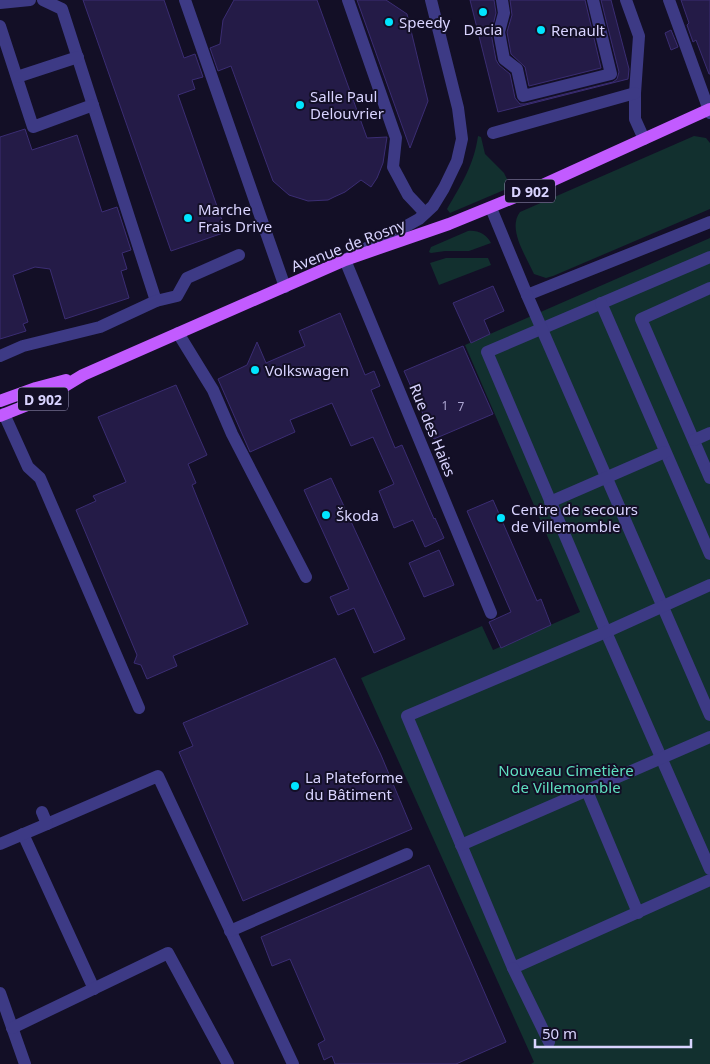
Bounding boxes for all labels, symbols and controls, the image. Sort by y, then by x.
marker: Dacia [477,6,489,18]
place label: Speedy [399,12,451,32]
marker: Speedy [383,16,395,28]
place label: Dacia [464,19,502,39]
place label: Renault [551,20,606,40]
marker: Renault [535,24,547,36]
place label: Salle Paul Delouvrier [310,86,384,123]
marker: Salle Paul Delouvrier [294,99,306,111]
road number: D 902 [505,180,555,202]
place label: Marche Frais Drive [198,199,272,236]
marker: Marche Frais Drive [182,212,194,224]
street label: Avenue de Rosny [288,214,408,276]
place label: Volkswagen [265,360,349,380]
marker: Volkswagen [249,364,261,376]
street label: Rue des Haies [405,380,461,480]
road number: D 902 [18,388,68,410]
house number: 1 [442,397,448,414]
house number: 7 [458,398,465,415]
place label: Centre de secours de Villemomble [511,499,638,536]
place label: Škoda [336,505,379,525]
marker: Škoda [320,509,332,521]
marker: Centre de secours de Villemomble [495,512,507,524]
park label: Nouveau Cimetière de Villemomble [498,760,634,797]
place label: La Plateforme du Bâtiment [305,767,403,804]
marker: La Plateforme du Bâtiment [289,780,301,792]
scale bar [535,1016,691,1048]
text: 50 m [542,1023,577,1043]

